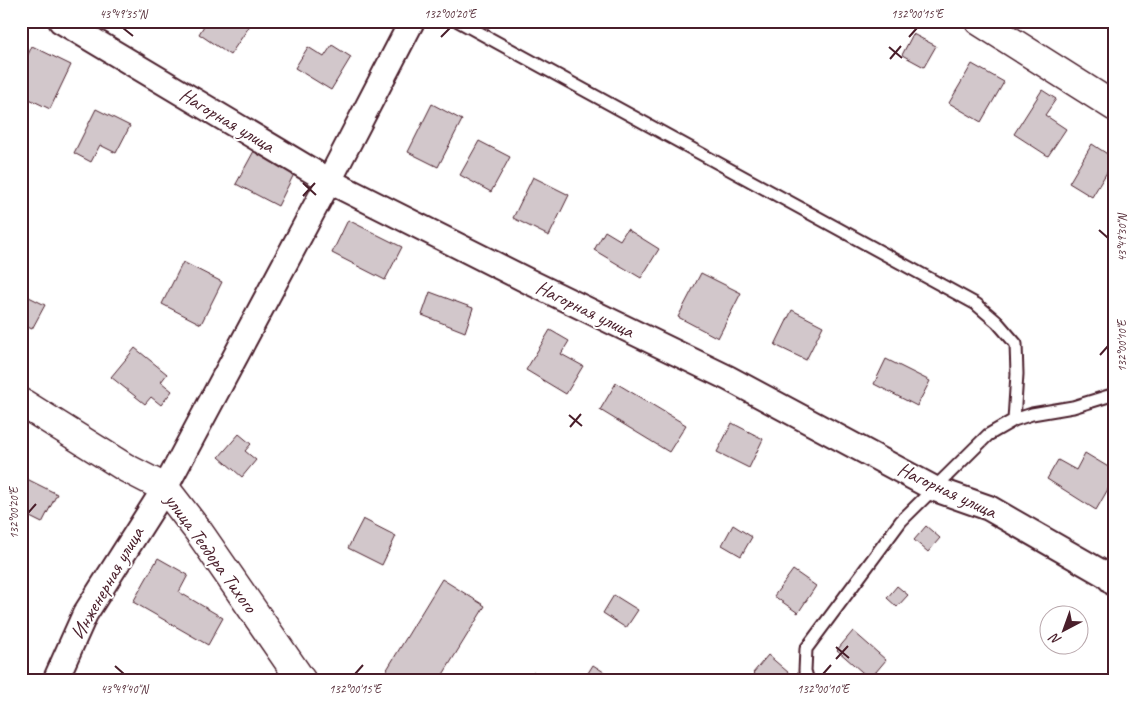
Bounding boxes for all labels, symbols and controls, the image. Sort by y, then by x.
text: 43°49'35"N [99,6,148,22]
text: 132°00'20"E [424,6,478,22]
text: 132°00'15"E [891,6,945,22]
street label: Нагорная улица [175,82,280,159]
text: 43°49'30"N [1114,213,1130,262]
street label: Нагорная улица [532,274,639,344]
text: 132°00'10"E [1114,318,1130,372]
street label: Нагорная улица [894,456,1002,524]
text: 132°00'20"E [6,485,22,539]
street label: улица Теодора Тихого [159,488,263,618]
street label: Инженерная улица [65,521,150,644]
north arrow [1038,604,1088,654]
text: N [1045,629,1065,649]
text: 43°49'40"N [100,681,149,697]
text: 132°00'15"E [329,681,383,697]
text: 132°00'10"E [797,681,851,697]

